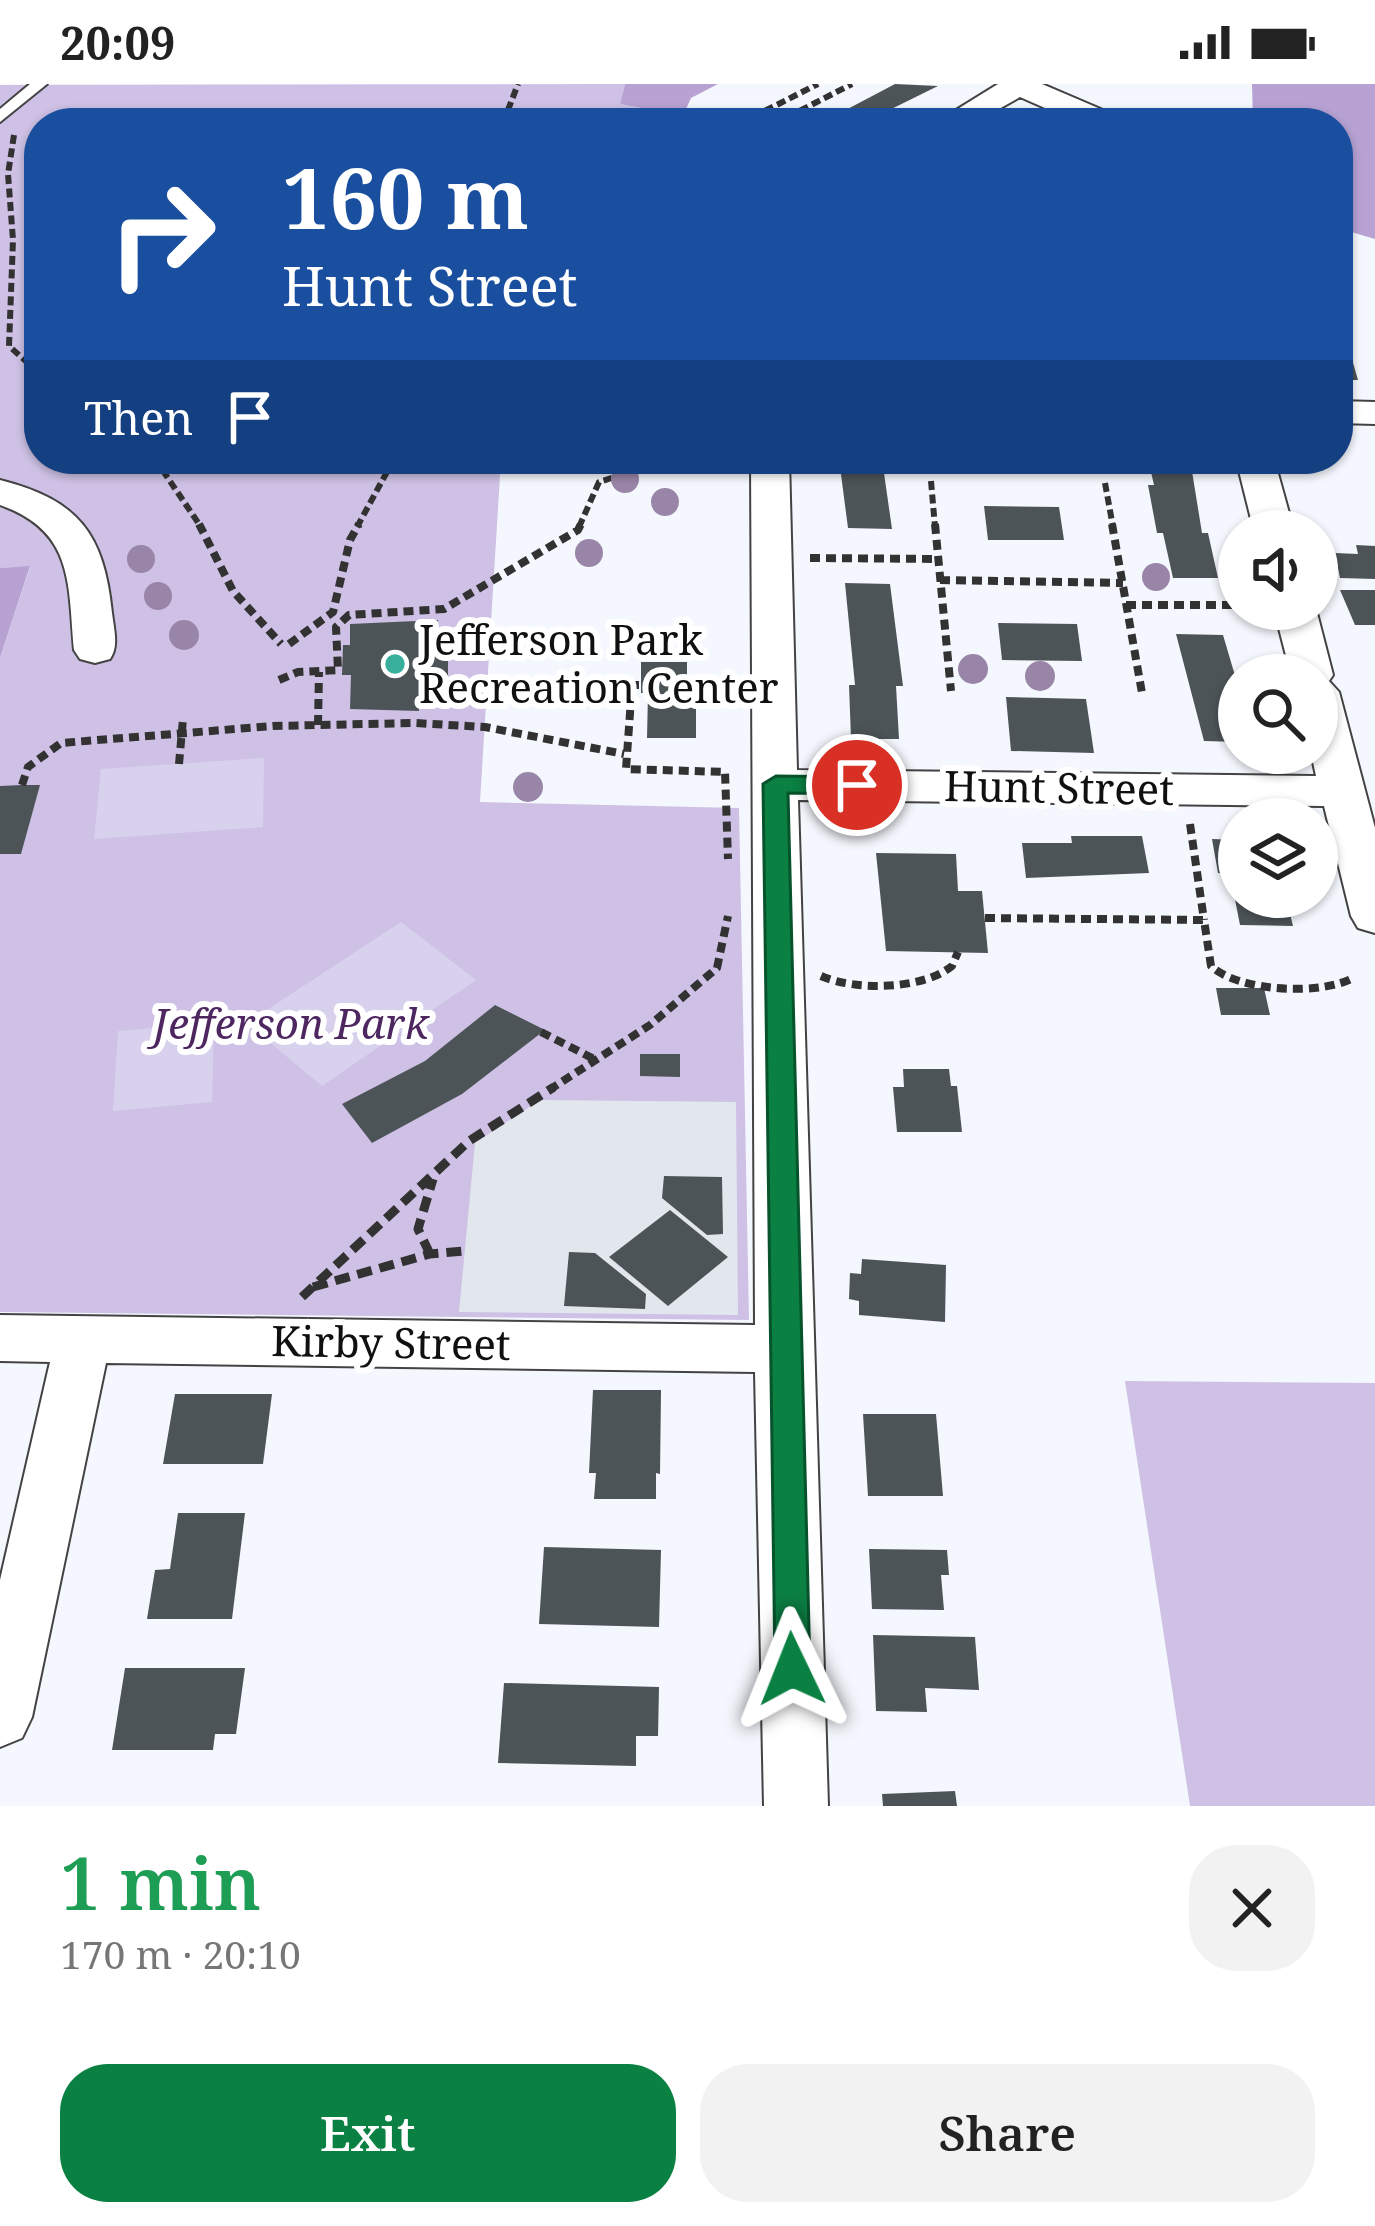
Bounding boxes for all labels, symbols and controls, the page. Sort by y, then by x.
text: 20:09 [60,12,175,73]
text: 160 m [282,139,529,254]
icon: right [84,156,240,312]
text: Hunt Street [282,248,578,322]
icon: arrive [217,384,283,450]
text: Then [84,387,193,448]
map controls [1218,510,1338,918]
button: sound [1218,510,1338,630]
place label: Jefferson Park Recreation Center [418,610,779,715]
marker: Jefferson Park Recreation Center [382,651,408,677]
button: search [1218,654,1338,774]
pin [806,734,908,836]
icon: arrive [824,752,890,818]
street label: Hunt Street [944,756,1174,817]
button: layers [1218,798,1338,918]
park label: Jefferson Park [146,994,431,1051]
street label: Kirby Street [271,1311,511,1372]
position arrow [729,1606,855,1732]
text: 1 min [60,1833,261,1931]
button: close [1189,1845,1315,1971]
text: 170 m · 20:10 [60,1927,301,1980]
button: Exit [60,2064,676,2202]
button: Share [700,2064,1315,2202]

